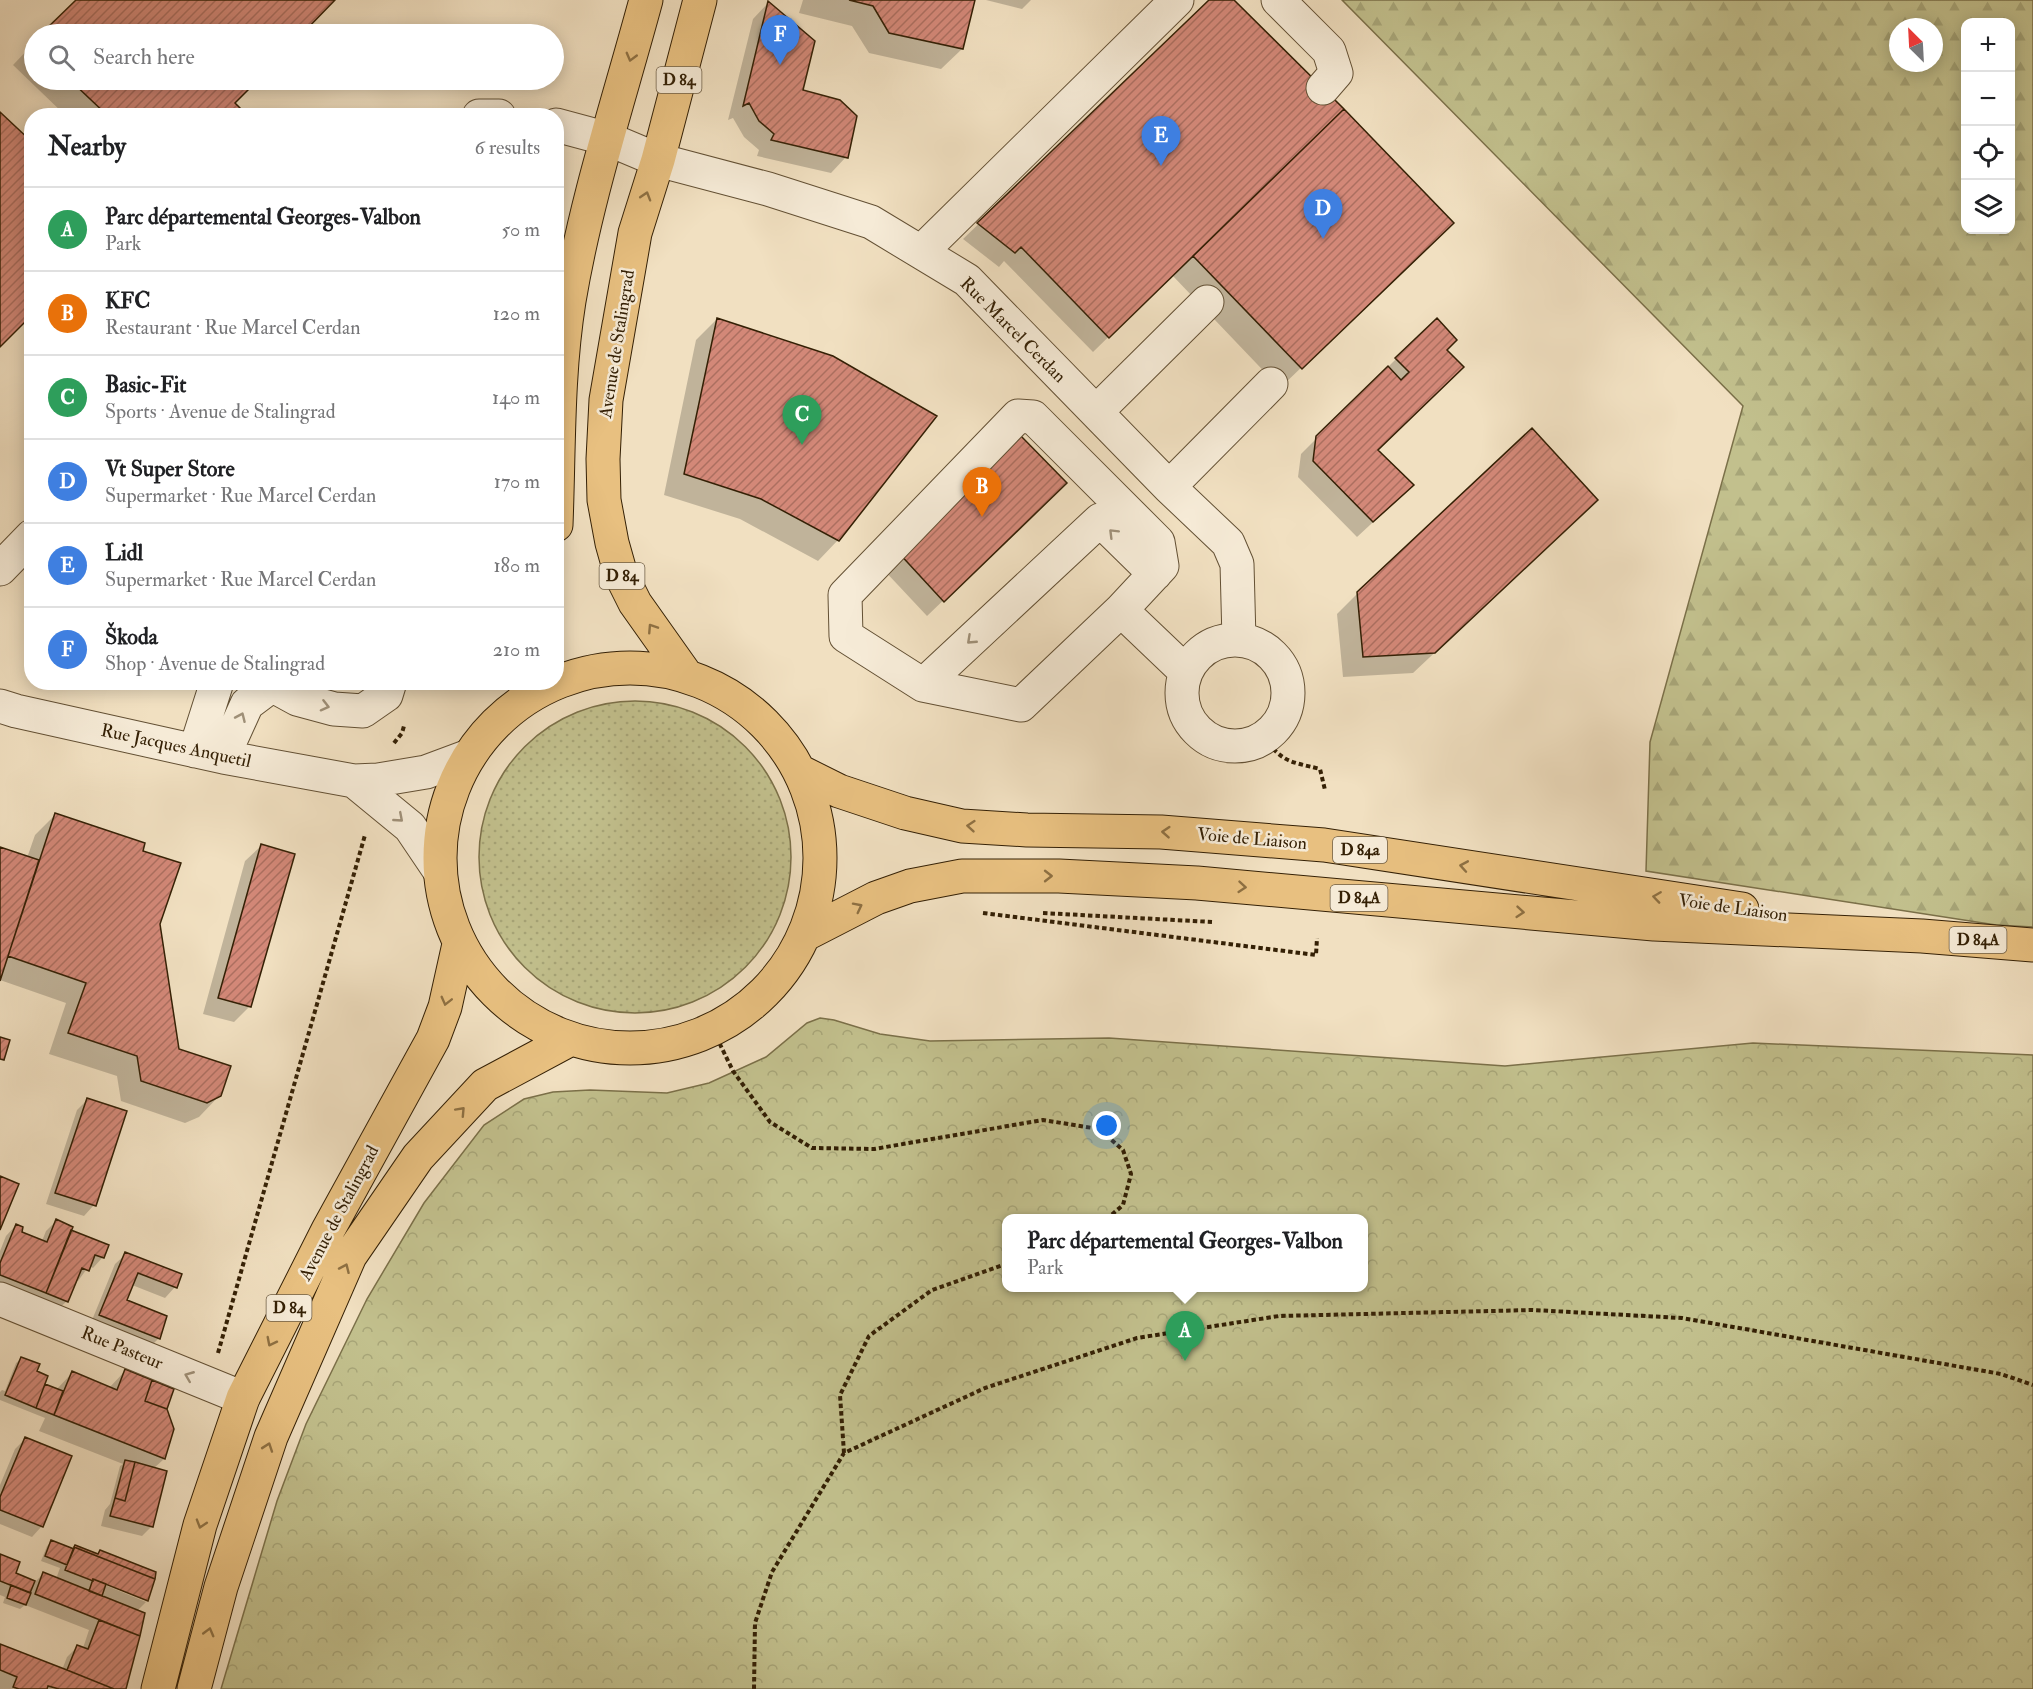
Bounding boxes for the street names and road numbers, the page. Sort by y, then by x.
road number: D 84 [656,67,702,93]
street label: Avenue de Stalingrad [594,268,640,421]
street label: Rue Marcel Cerdan [955,272,1071,388]
road number: D 84 [600,563,644,589]
street label: Rue Jacques Anquetil [99,719,254,773]
street label: Voie de Liaison [1196,823,1308,855]
road number: D 84a [1333,837,1387,863]
road number: D 84A [1330,885,1388,911]
street label: Voie de Liaison [1677,889,1789,927]
road number: D 84A [1950,927,2006,953]
street label: Avenue de Stalingrad [293,1141,384,1285]
road number: D 84 [266,1295,312,1321]
street label: Rue Pasteur [78,1321,167,1375]

